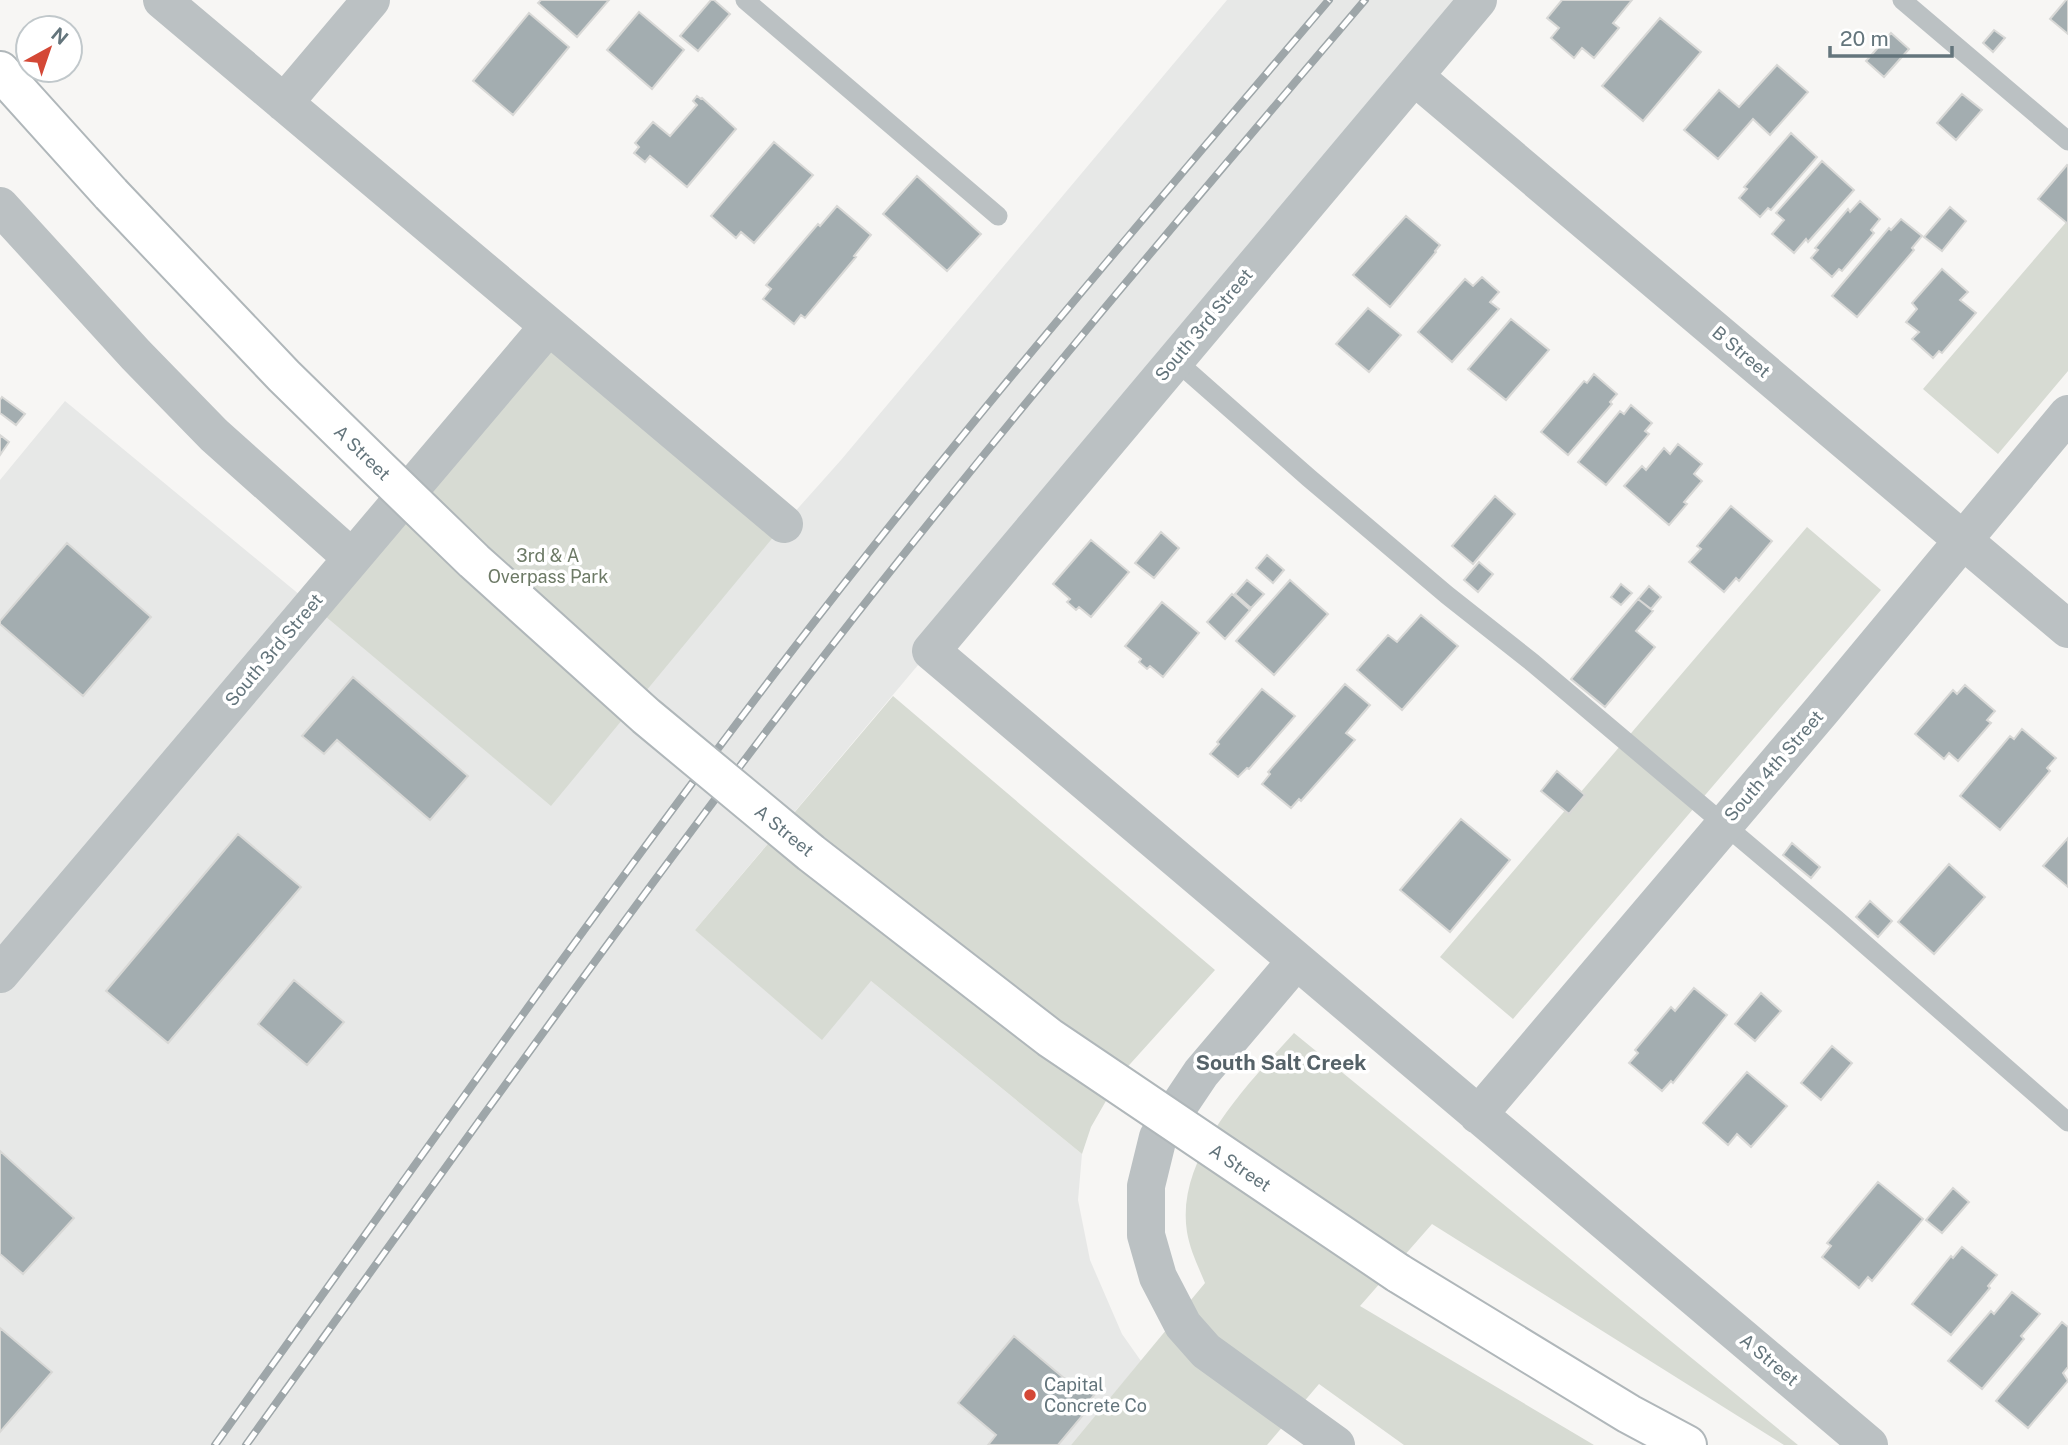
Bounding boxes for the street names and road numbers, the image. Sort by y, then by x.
street label: South 3rd Street [1150,264,1257,385]
street label: B Street [1708,321,1775,382]
street label: A Street [330,421,395,484]
street label: South 3rd Street [220,589,327,710]
street label: South 4th Street [1720,706,1827,825]
street label: A Street [751,801,818,861]
street label: A Street [1206,1139,1275,1196]
street label: A Street [1736,1329,1803,1390]

